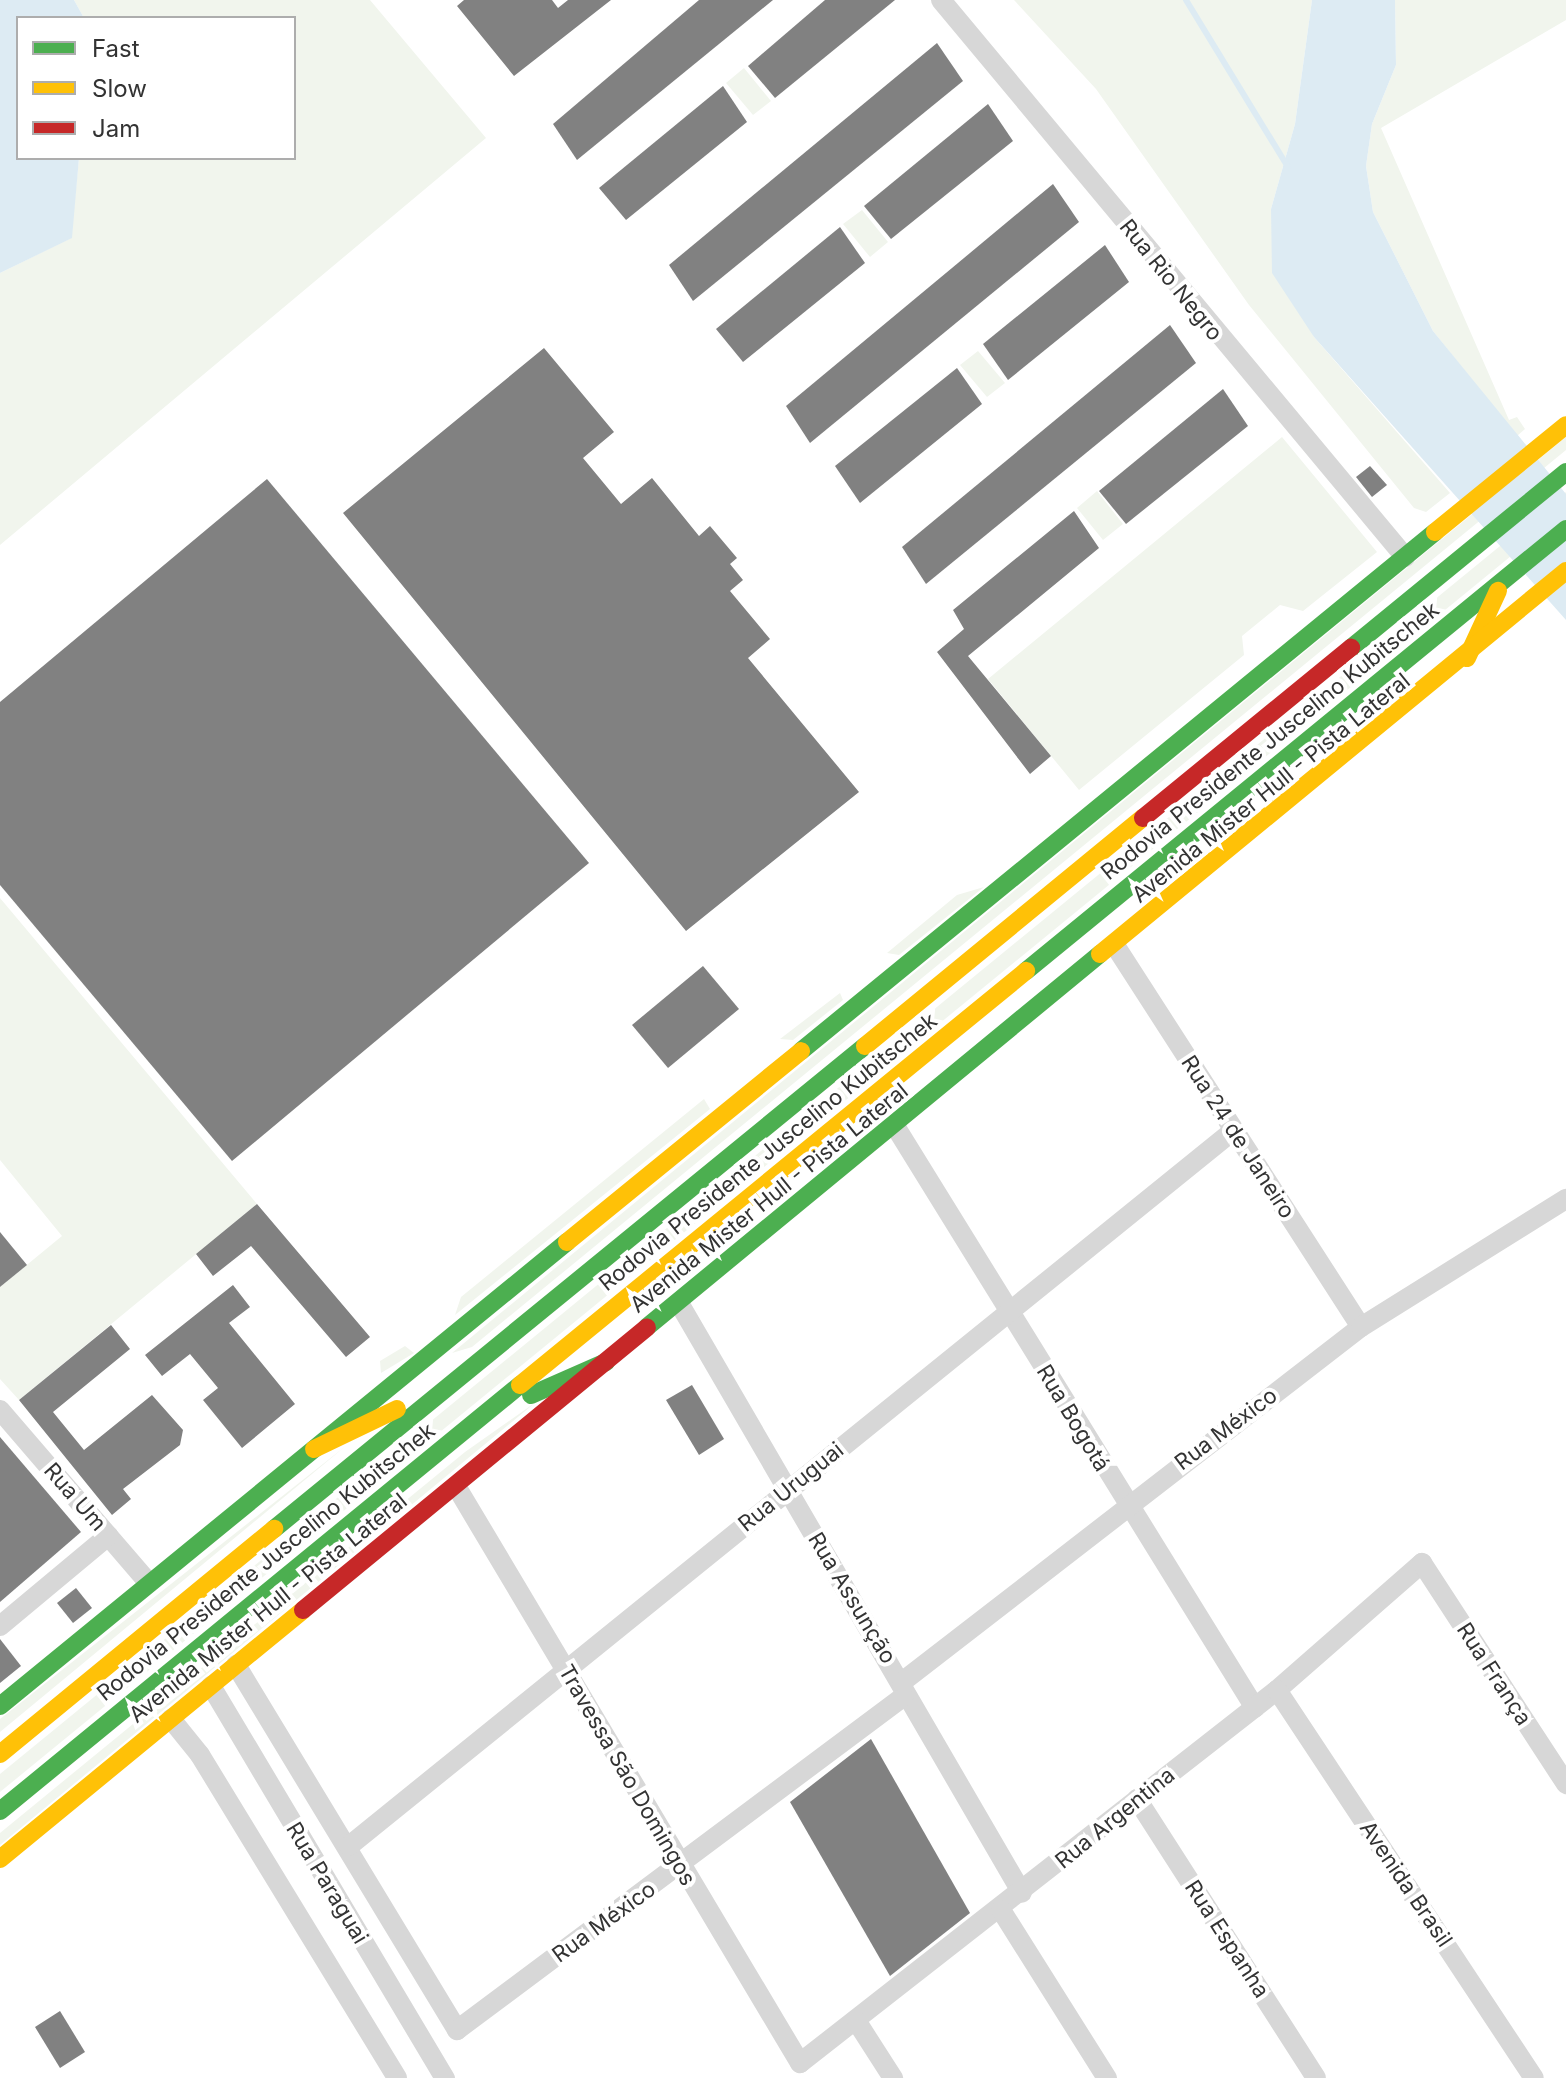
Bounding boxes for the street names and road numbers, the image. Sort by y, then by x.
street label: Rua Rio Negro [1114,214,1228,346]
street label: Rodovia Presidente Juscelino Kubitschek [1096,596,1444,886]
street label: Avenida Mister Hull - Pista Lateral [1127,668,1415,908]
street label: Rodovia Presidente Juscelino Kubitschek [594,1007,942,1297]
street label: Rua 24 de Janeiro [1176,1051,1300,1223]
street label: Avenida Mister Hull - Pista Lateral [625,1078,913,1318]
street label: Rua Bogotá [1031,1360,1115,1476]
street label: Rua México [1170,1382,1282,1476]
street label: Rodovia Presidente Juscelino Kubitschek [92,1417,440,1707]
street label: Rua Uruguai [733,1437,849,1537]
street label: Rua Um [38,1458,112,1536]
street label: Avenida Mister Hull - Pista Lateral [124,1488,412,1728]
street label: Rua Assunção [802,1528,902,1668]
street label: Rua França [1451,1618,1537,1730]
street label: Travessa São Domingos [553,1660,701,1890]
street label: Rua Argentina [1050,1762,1180,1874]
street label: Avenida Brasil [1354,1816,1458,1952]
street label: Rua Paraguai [280,1818,374,1948]
street label: Rua Espanha [1179,1875,1275,2003]
street label: Rua México [547,1876,661,1968]

